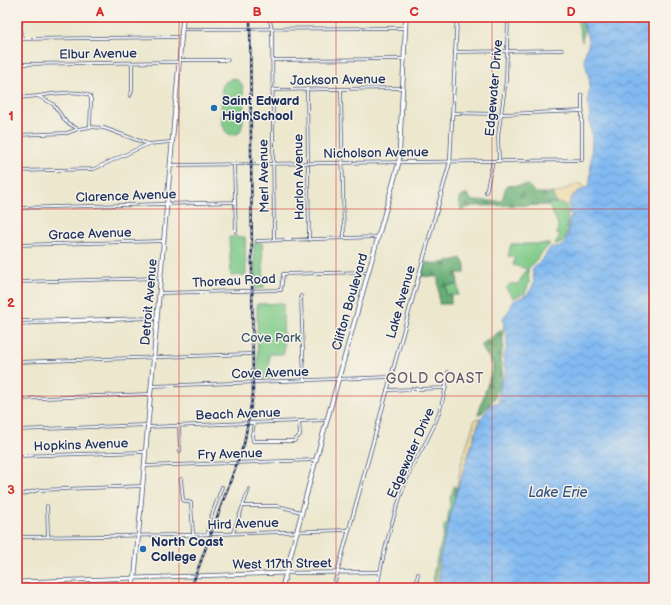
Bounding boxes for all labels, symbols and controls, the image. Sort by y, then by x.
text: A [95,4,104,20]
text: B [252,4,262,20]
text: C [409,4,419,20]
text: D [566,4,576,20]
street label: Edgewater Drive [482,39,506,137]
street label: Elbur Avenue [59,45,137,63]
street label: Jackson Avenue [290,71,386,89]
place label: Saint Edward High School [222,93,299,124]
marker: Saint Edward High School [209,103,219,113]
text: 1 [8,108,14,124]
street label: Harlon Avenue [290,133,308,220]
street label: Merl Avenue [255,139,273,213]
street label: Nicholson Avenue [323,144,429,162]
street label: Clarence Avenue [75,186,177,206]
street label: Grace Avenue [48,225,132,243]
street label: Clifton Boulevard [328,252,372,352]
street label: Detroit Avenue [137,258,161,346]
street label: Lake Avenue [383,263,419,340]
street label: Thoreau Road [192,271,276,291]
text: 2 [7,295,15,311]
park label: Cove Park [241,330,302,346]
street label: Cove Avenue [231,364,309,382]
district label: GOLD COAST [386,370,484,387]
street label: Beach Avenue [195,405,281,423]
street label: Edgewater Drive [384,405,438,501]
street label: Hopkins Avenue [33,435,129,455]
street label: Fry Avenue [197,445,263,463]
text: 3 [7,482,15,498]
water label: Lake Erie [528,484,588,501]
street label: Hird Avenue [207,515,279,533]
place label: North Coast College [151,534,224,565]
marker: North Coast College [138,544,148,554]
street label: West 117th Street [232,555,332,573]

